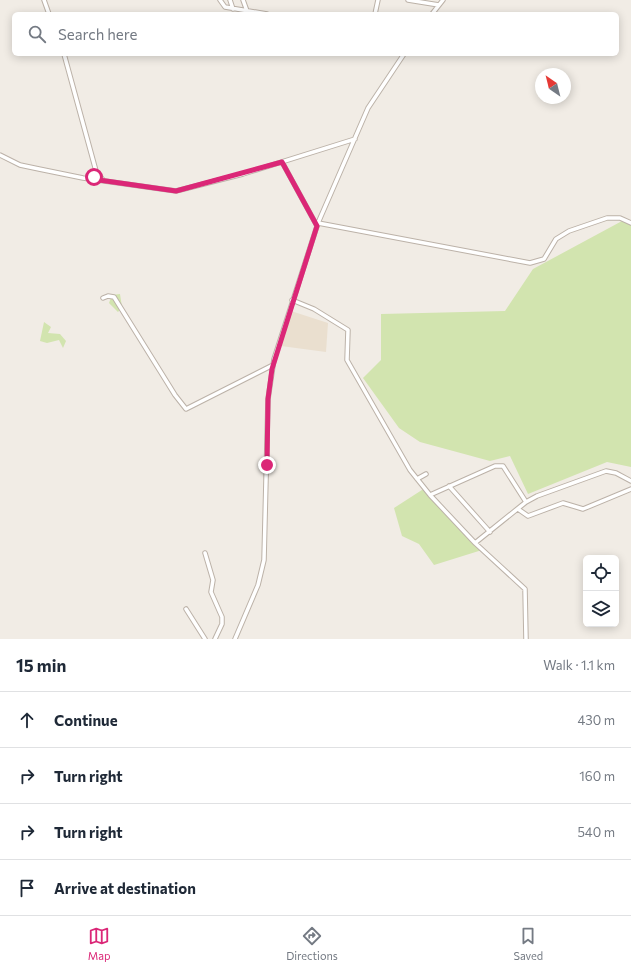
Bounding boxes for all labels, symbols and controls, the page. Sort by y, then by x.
search box [12,12,619,56]
icon: search [26,23,48,45]
text: Search here [58,25,137,43]
north arrow [535,68,571,104]
route start [85,168,103,186]
route end [258,456,276,474]
map controls [583,555,619,627]
button: locate [583,555,619,591]
button: layers [583,591,619,627]
text: 15 min [16,655,66,676]
text: Walk · 1.1 km [543,657,615,673]
icon: ahead [16,709,38,731]
text: Continue [54,711,118,729]
text: 430 m [577,712,615,728]
icon: right [16,765,38,787]
text: Turn right [54,767,123,785]
text: 160 m [579,768,615,784]
icon: right [16,821,38,843]
text: Turn right [54,823,123,841]
text: 540 m [577,824,615,840]
icon: arrive [16,877,38,899]
text: Arrive at destination [54,879,196,897]
tab: Map [88,925,111,962]
tab: Directions [286,925,338,962]
tab: Saved [513,925,543,962]

